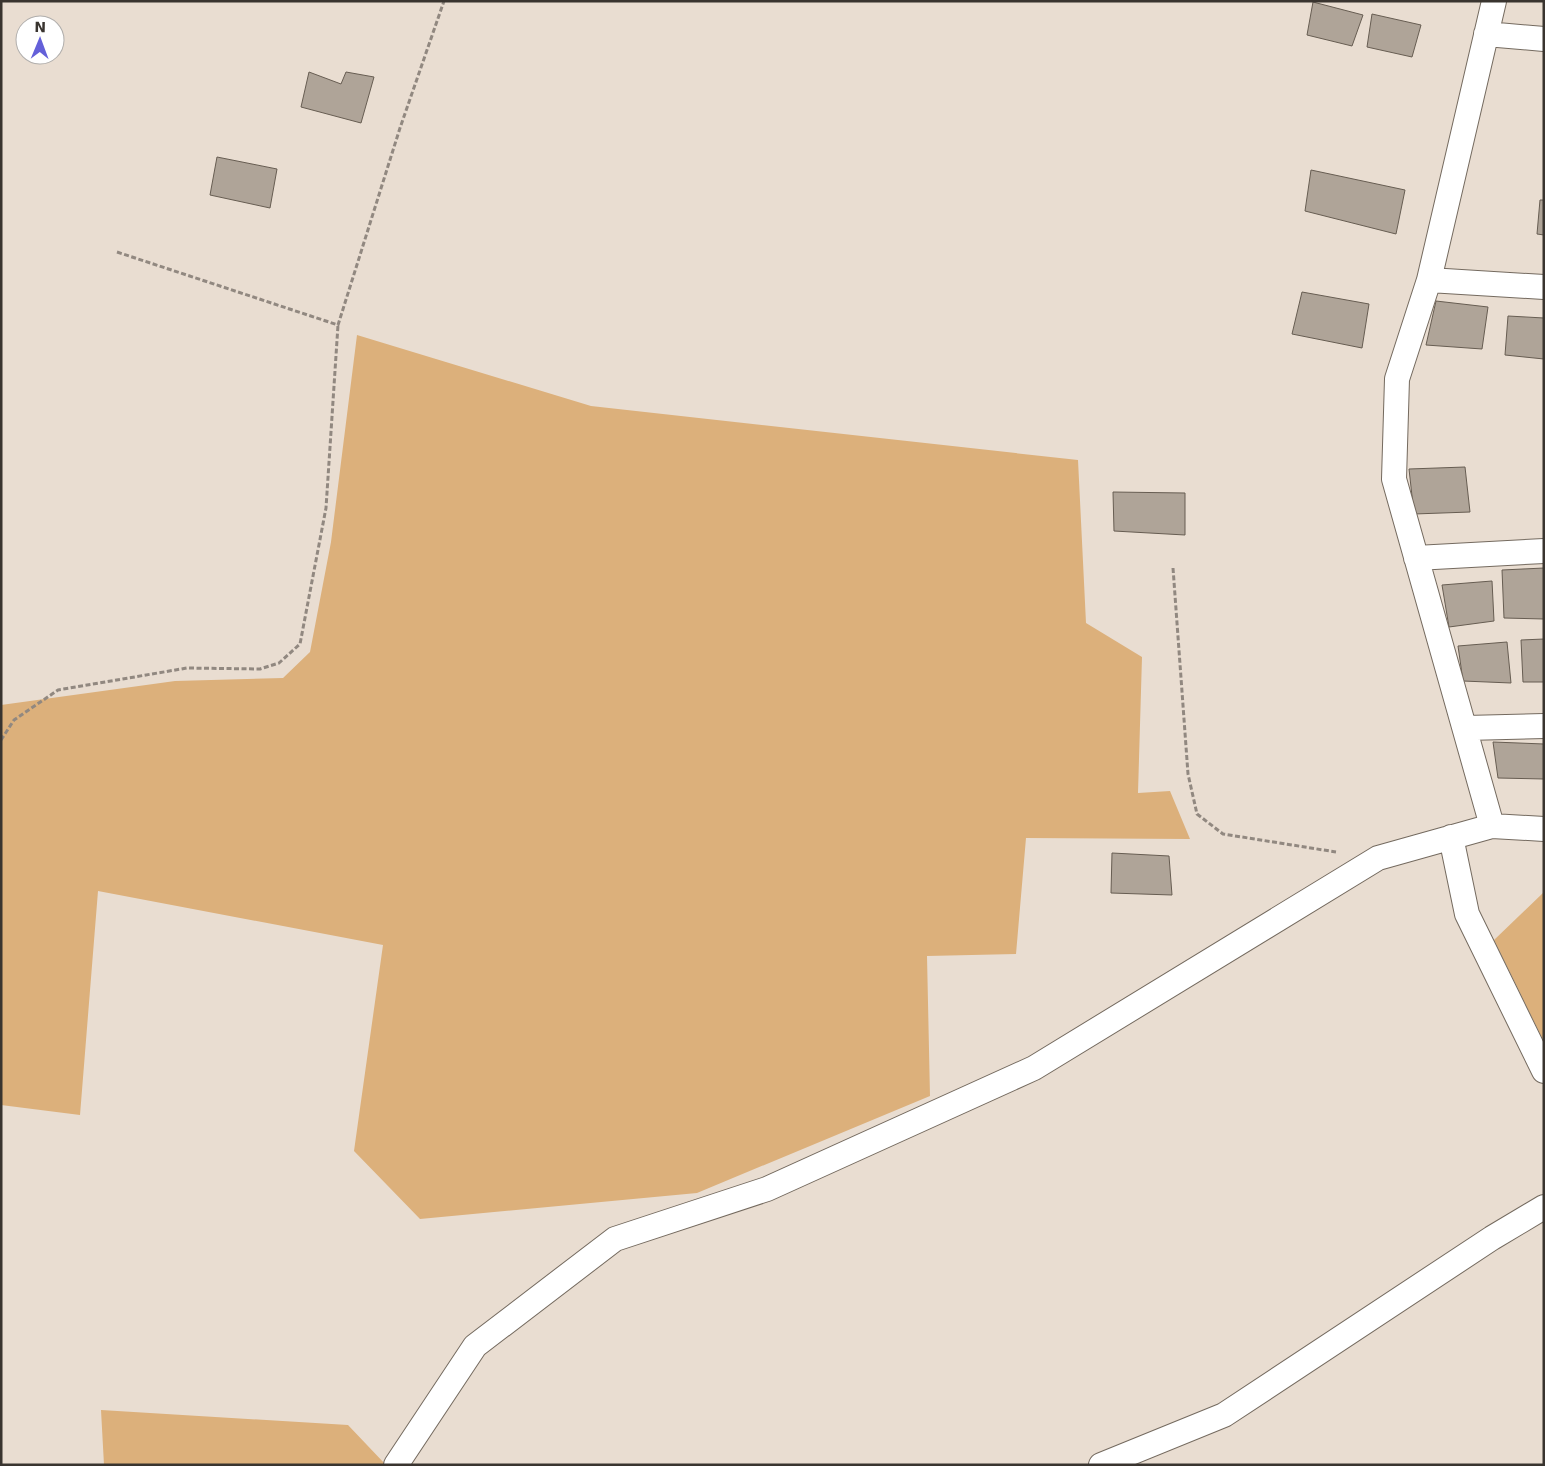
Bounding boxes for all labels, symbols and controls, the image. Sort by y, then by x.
north arrow [15,15,65,65]
text: N [34,19,46,35]

